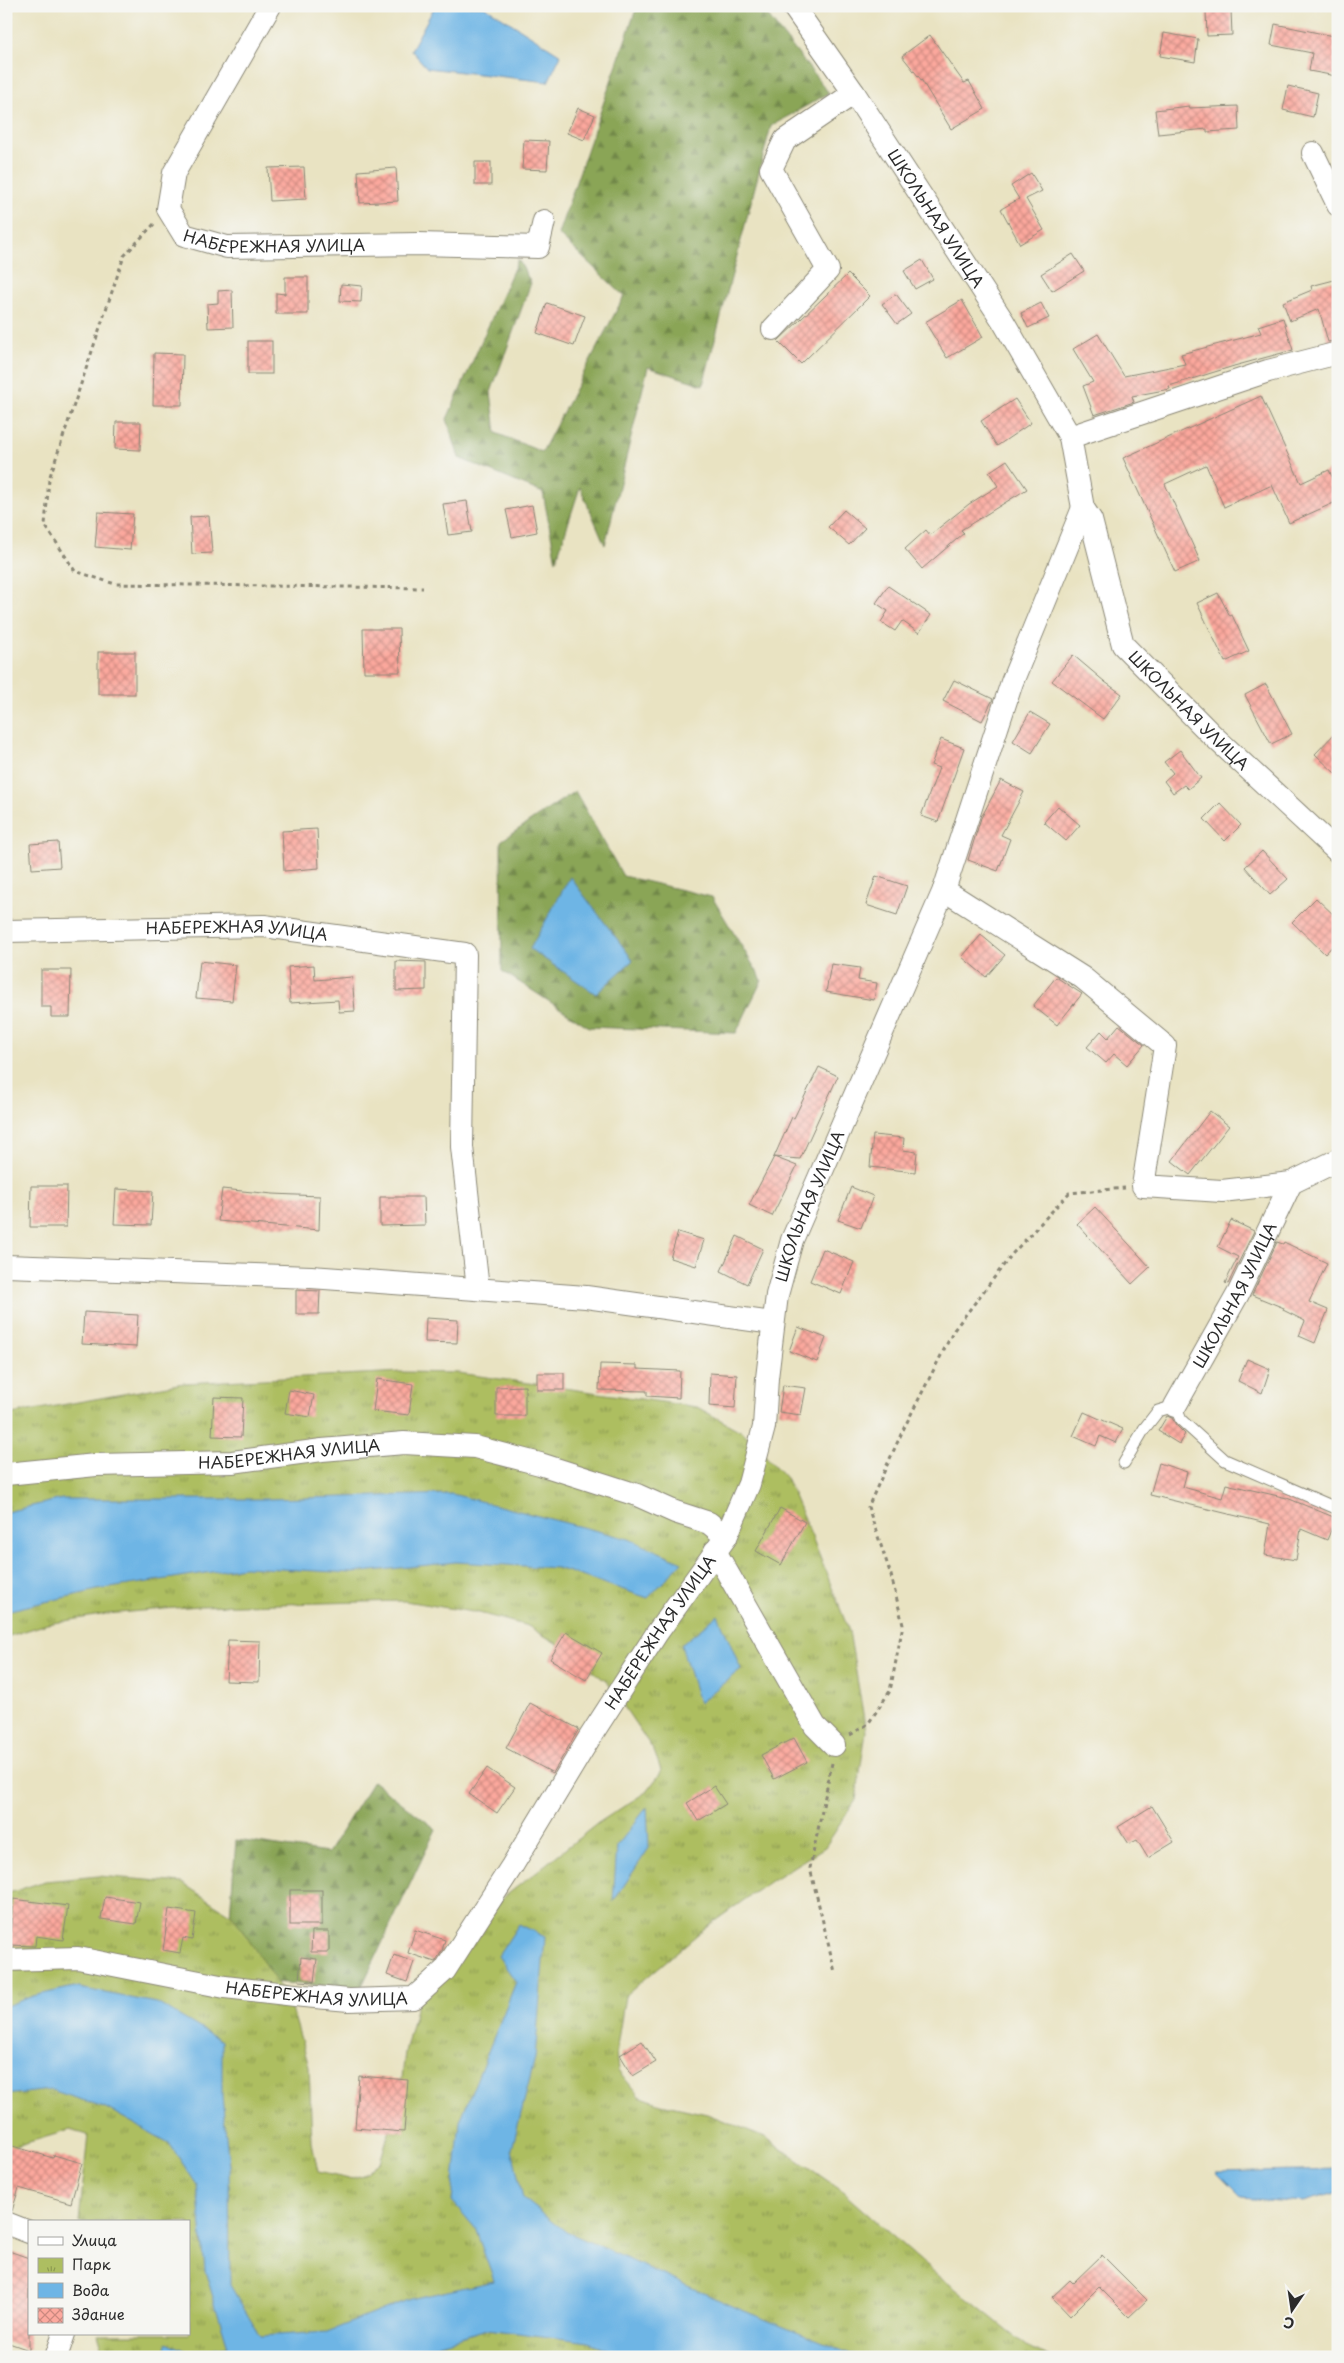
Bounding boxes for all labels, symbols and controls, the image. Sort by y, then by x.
street label: ШКОЛЬНАЯ УЛИЦА [883,144,991,292]
street label: НАБЕРЕЖНАЯ УЛИЦА [181,222,365,258]
street label: ШКОЛЬНАЯ УЛИЦА [1124,644,1255,775]
street label: НАБЕРЕЖНАЯ УЛИЦА [145,913,330,946]
street label: ШКОЛЬНАЯ УЛИЦА [768,1126,849,1284]
street label: ШКОЛЬНАЯ УЛИЦА [1186,1218,1282,1372]
street label: НАБЕРЕЖНАЯ УЛИЦА [198,1432,381,1474]
street label: НАБЕРЕЖНАЯ УЛИЦА [598,1549,721,1714]
street label: НАБЕРЕЖНАЯ УЛИЦА [225,1974,408,2011]
legend [28,2220,190,2336]
text: Улица [72,2228,117,2251]
text: Парк [72,2252,111,2275]
text: Вода [72,2278,110,2301]
north arrow [1266,2286,1316,2336]
text: Здание [72,2302,125,2325]
text: С [1281,2312,1296,2335]

